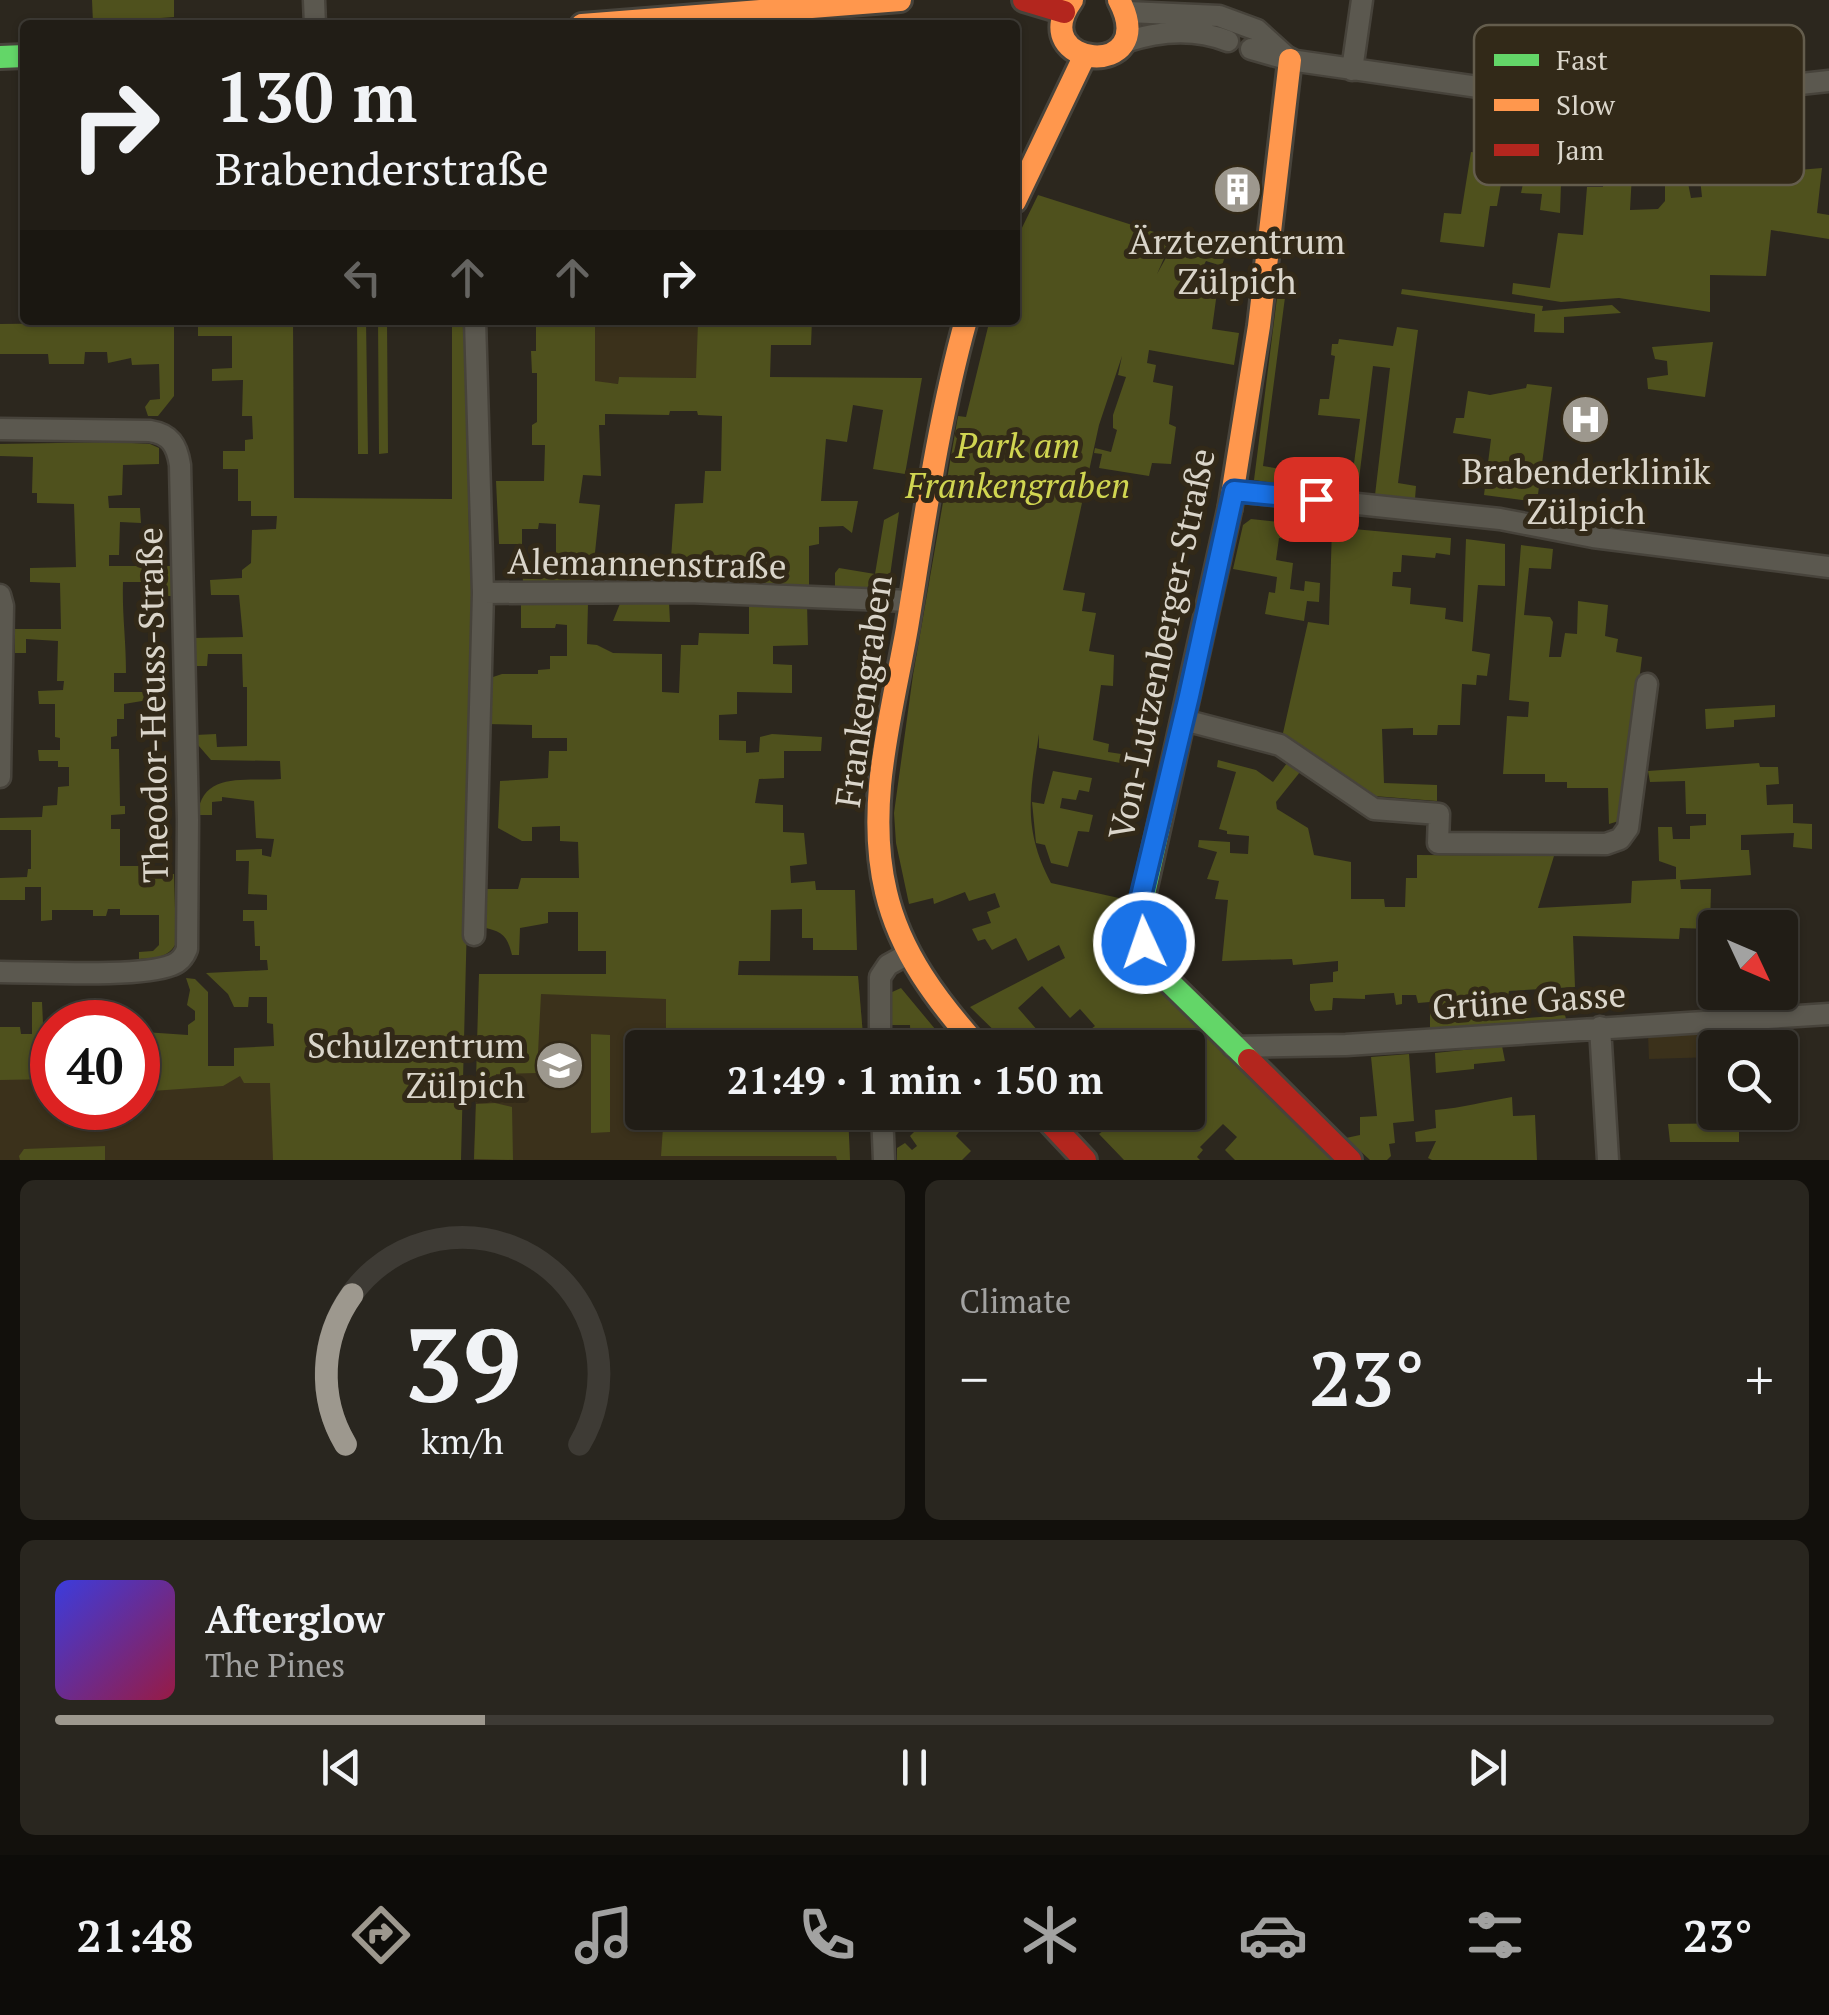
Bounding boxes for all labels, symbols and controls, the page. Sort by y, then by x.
legend [1474,25,1804,185]
text: Fast [1556,41,1608,78]
text: 130 m [215,49,417,142]
icon: right [50,60,180,190]
text: Slow [1556,86,1616,123]
text: Jam [1556,131,1604,168]
text: Brabenderstraße [215,138,549,198]
building icon: Ärztezentrum Zülpich [1211,163,1263,215]
place label: Ärztezentrum Zülpich [1129,218,1345,304]
icon: left [335,250,390,305]
icon: ahead [440,250,495,305]
icon: ahead [545,250,600,305]
icon: right [650,250,705,305]
hospital icon: Brabenderklinik Zülpich [1560,393,1612,445]
park label: Park am Frankengraben [905,422,1130,508]
street label: Von-Lutzenberger-Straße [1097,444,1225,844]
place label: Brabenderklinik Zülpich [1461,448,1711,534]
pin [1274,457,1359,542]
icon: arrive [1289,472,1344,527]
street label: Theodor-Heuss-Straße [126,527,178,883]
street label: Alemannenstraße [507,538,787,588]
street label: Frankengraben [824,572,902,810]
position arrow [1092,891,1196,995]
north arrow [1698,910,1798,1010]
map controls [1698,910,1798,1130]
street label: Grüne Gasse [1431,970,1627,1030]
speed limit sign: 40 [30,1000,160,1130]
place label: Schulzentrum Zülpich [307,1022,525,1108]
button: search [1698,1030,1798,1130]
school or university icon: Schulzentrum Zülpich [534,1039,586,1091]
text: 21:49 · 1 min · 150 m [727,1055,1103,1105]
text: Climate [960,1280,1071,1322]
text: 39 [403,1294,521,1432]
text: 23° [1309,1328,1425,1427]
text: − [960,1342,989,1415]
text: + [1745,1342,1774,1415]
text: km/h [421,1417,504,1464]
text: Afterglow [205,1594,385,1644]
text: The Pines [205,1644,345,1686]
icon: previous [314,1740,369,1795]
icon: pause [887,1740,942,1795]
icon: next [1460,1740,1515,1795]
icon: directions [346,1900,416,1970]
icon: music [569,1900,639,1970]
icon: phone [792,1900,862,1970]
icon: climate [1015,1900,1085,1970]
icon: car [1238,1900,1308,1970]
icon: filters [1460,1900,1530,1970]
text: 21:48 [76,1905,194,1965]
text: 23° [1683,1905,1753,1965]

